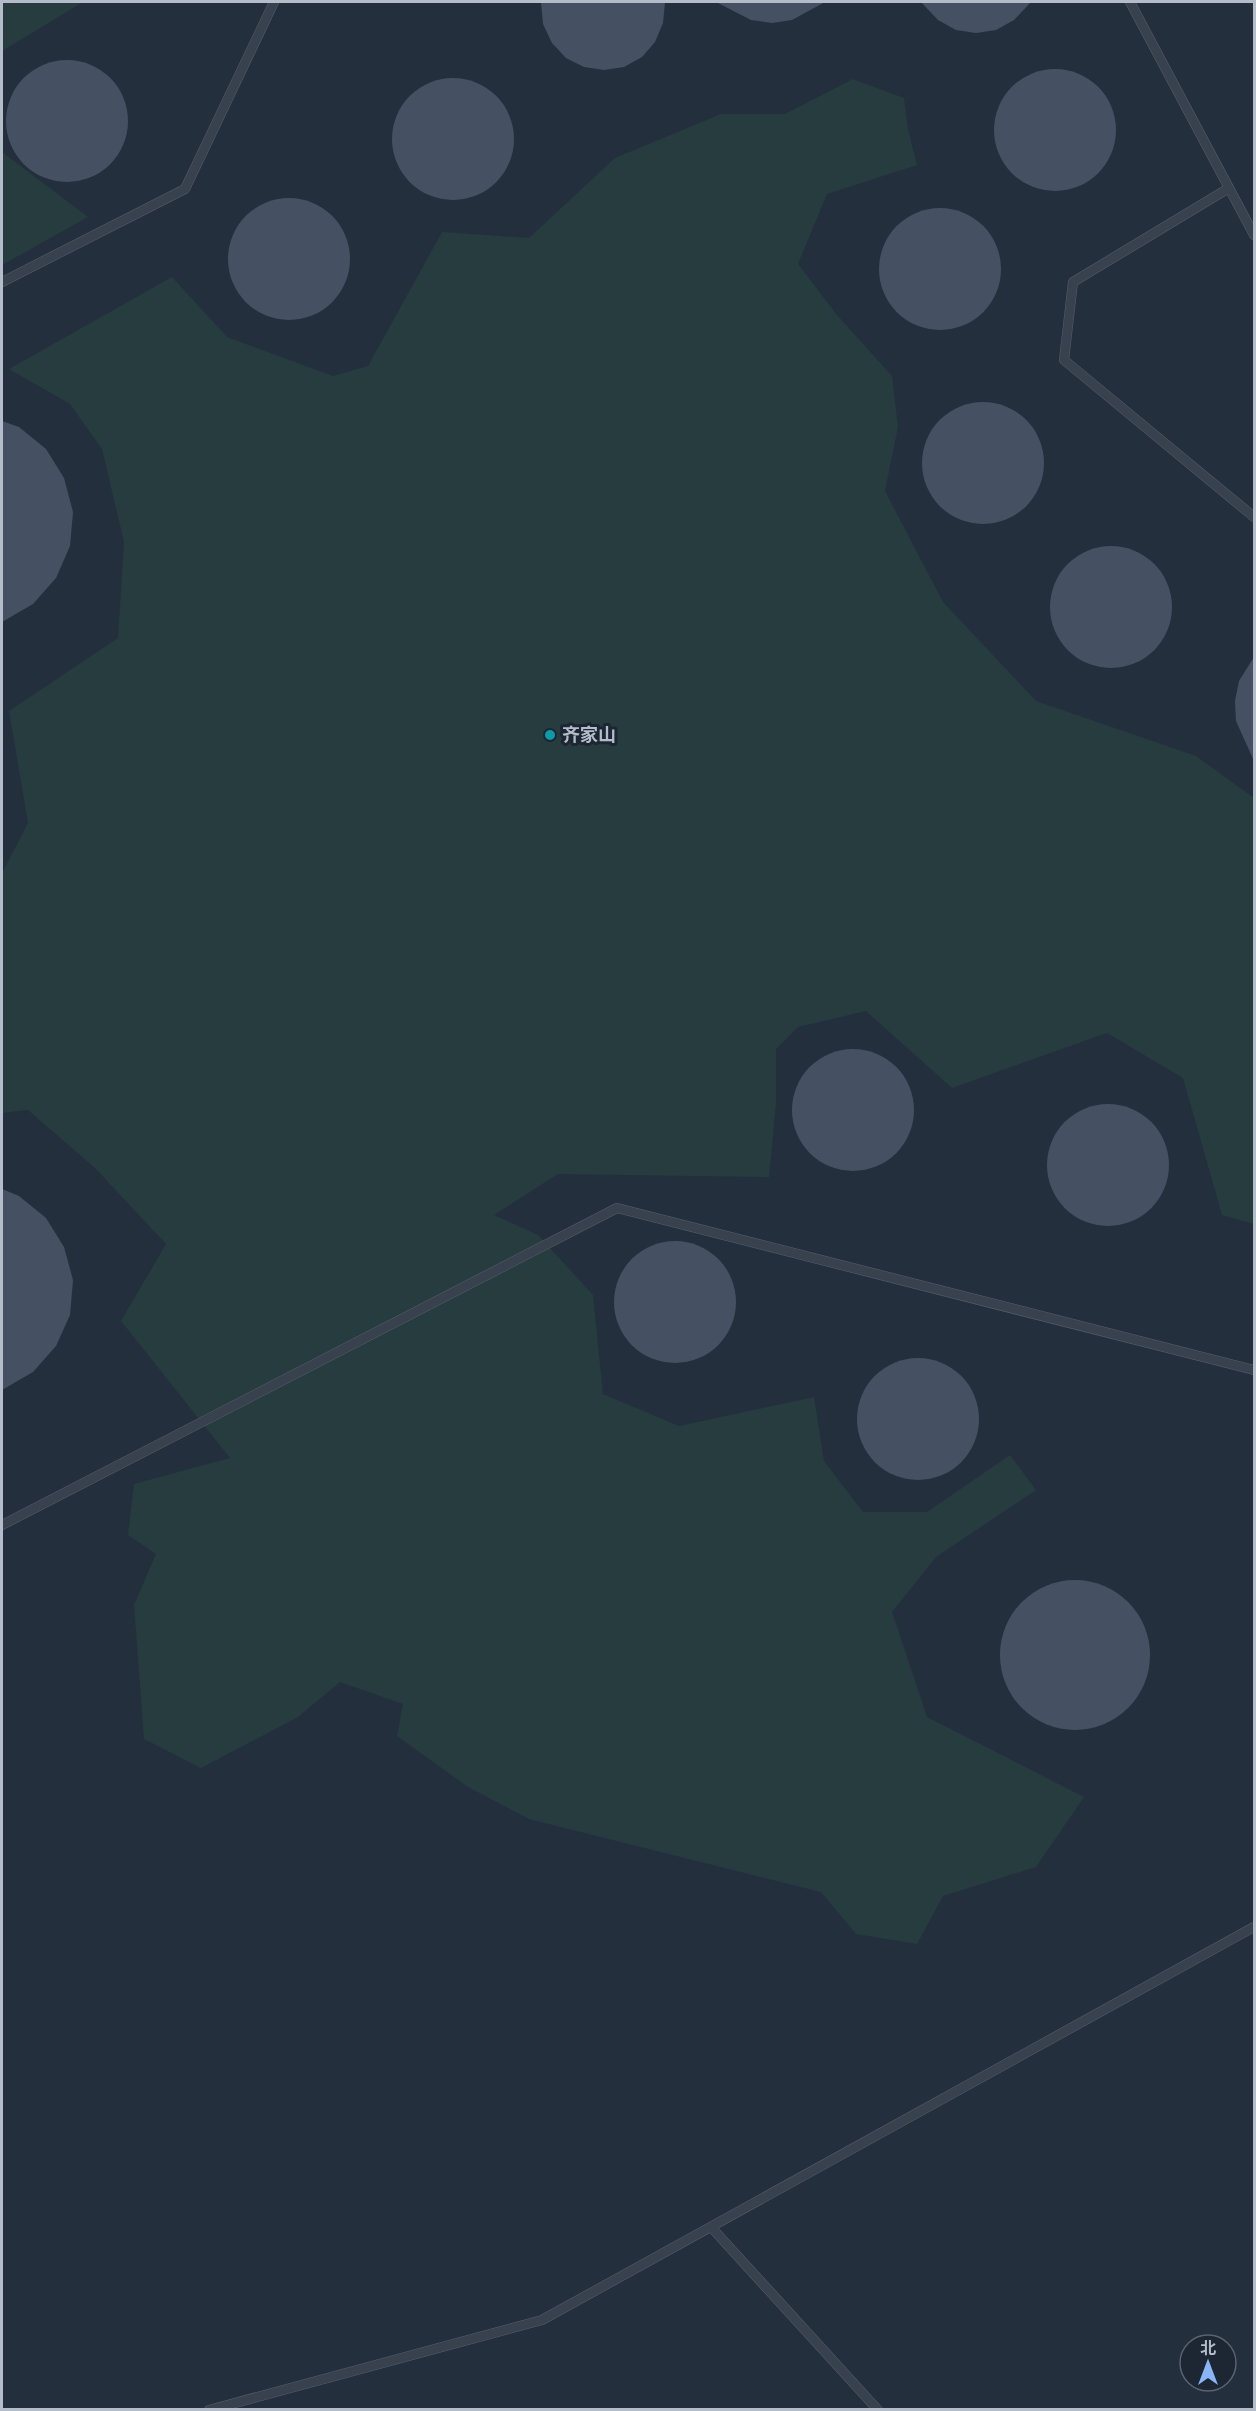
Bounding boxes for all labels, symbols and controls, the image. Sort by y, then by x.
place label: 齐家山 [562,723,616,745]
marker: 齐家山 [543,728,557,742]
north arrow [1178,2333,1238,2393]
text: 北 [1200,2338,1216,2357]

